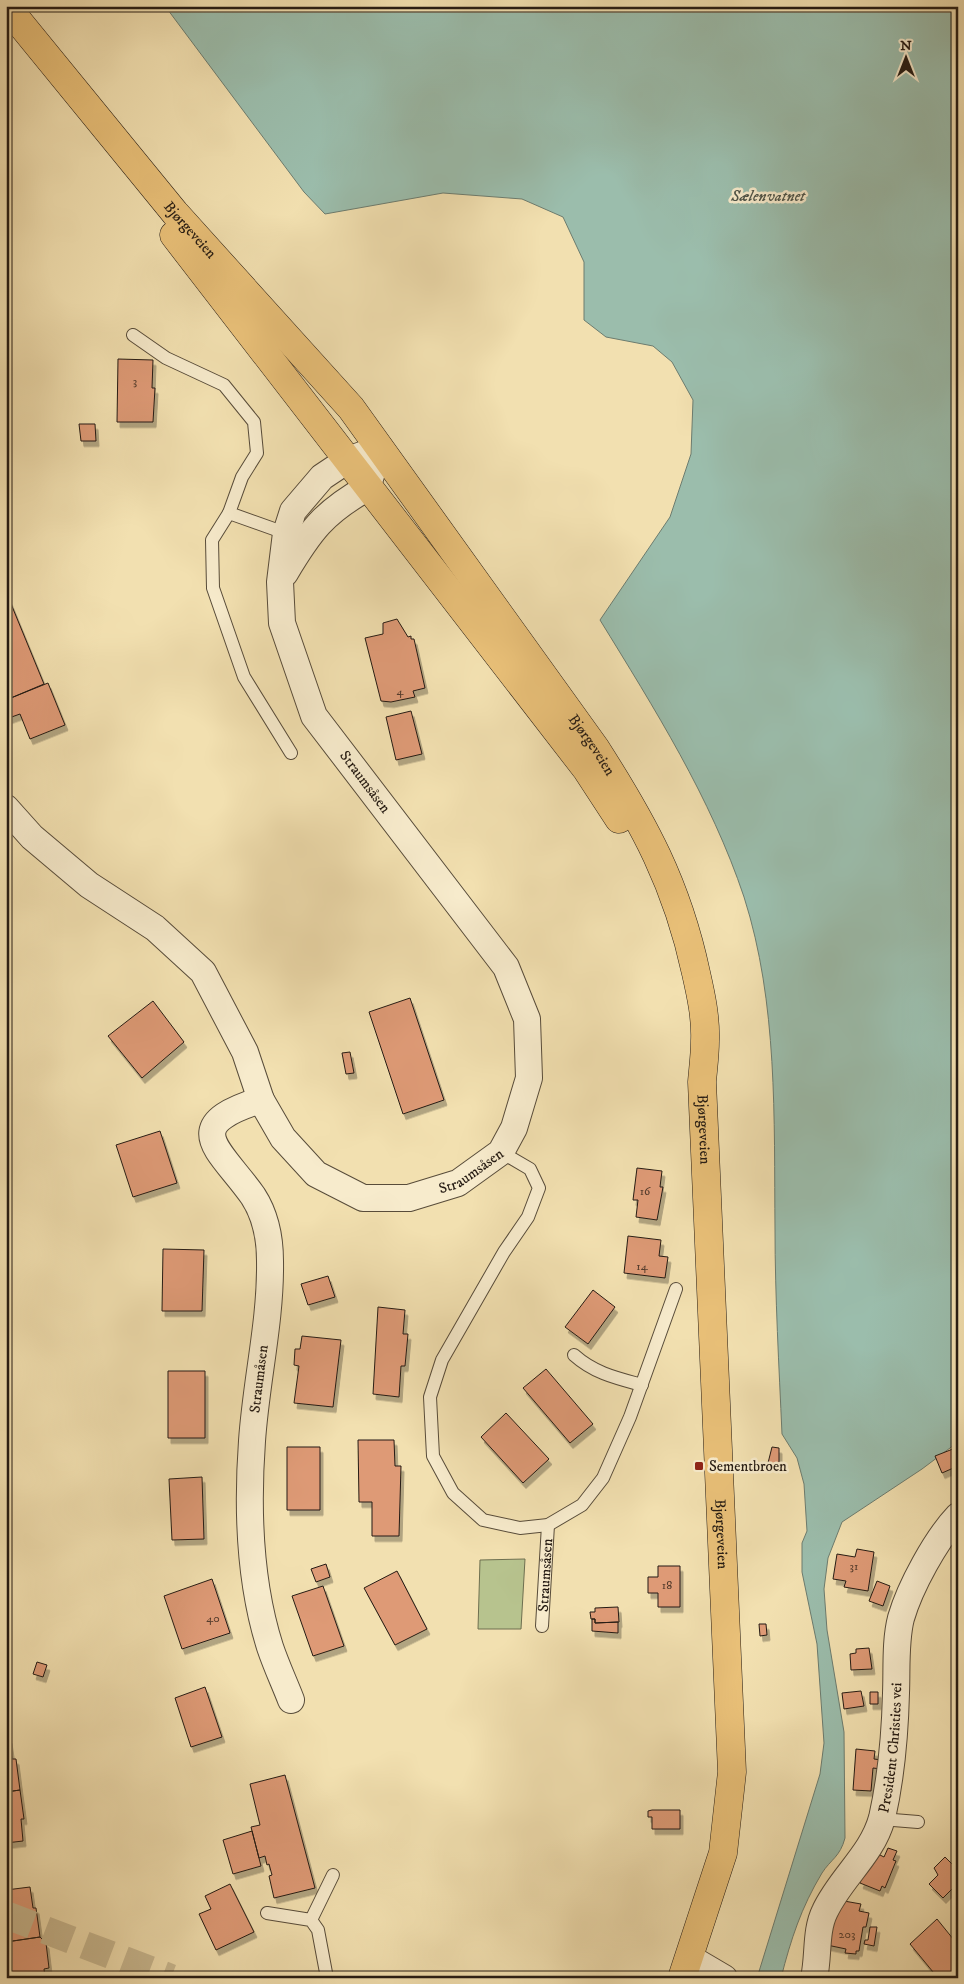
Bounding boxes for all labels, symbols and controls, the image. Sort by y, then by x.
north arrow [882,32,932,82]
text: N [900,37,912,55]
water label: Sælenvatnet [730,186,806,206]
street label: Bjørgeveien [160,197,221,262]
house number: 3 [133,374,137,389]
house number: 4 [397,684,405,699]
street label: Bjørgeveien [564,710,620,779]
street label: Straumsåsen [335,747,395,817]
street label: Bjørgeveien [693,1094,715,1165]
street label: Straumsåsen [436,1144,507,1198]
house number: 16 [640,1184,651,1199]
house number: 14 [636,1259,649,1274]
street label: Straumåsen [245,1344,273,1414]
place label: Sementbroen [709,1457,787,1476]
marker: Sementbroen [693,1460,705,1472]
street label: Bjørgeveien [711,1499,733,1570]
street label: Straumsåsen [533,1538,557,1612]
house number: 31 [850,1559,858,1574]
house number: 18 [662,1578,672,1593]
house number: 40 [206,1611,220,1626]
street label: President Christies vei [874,1682,906,1815]
house number: 203 [839,1927,855,1942]

